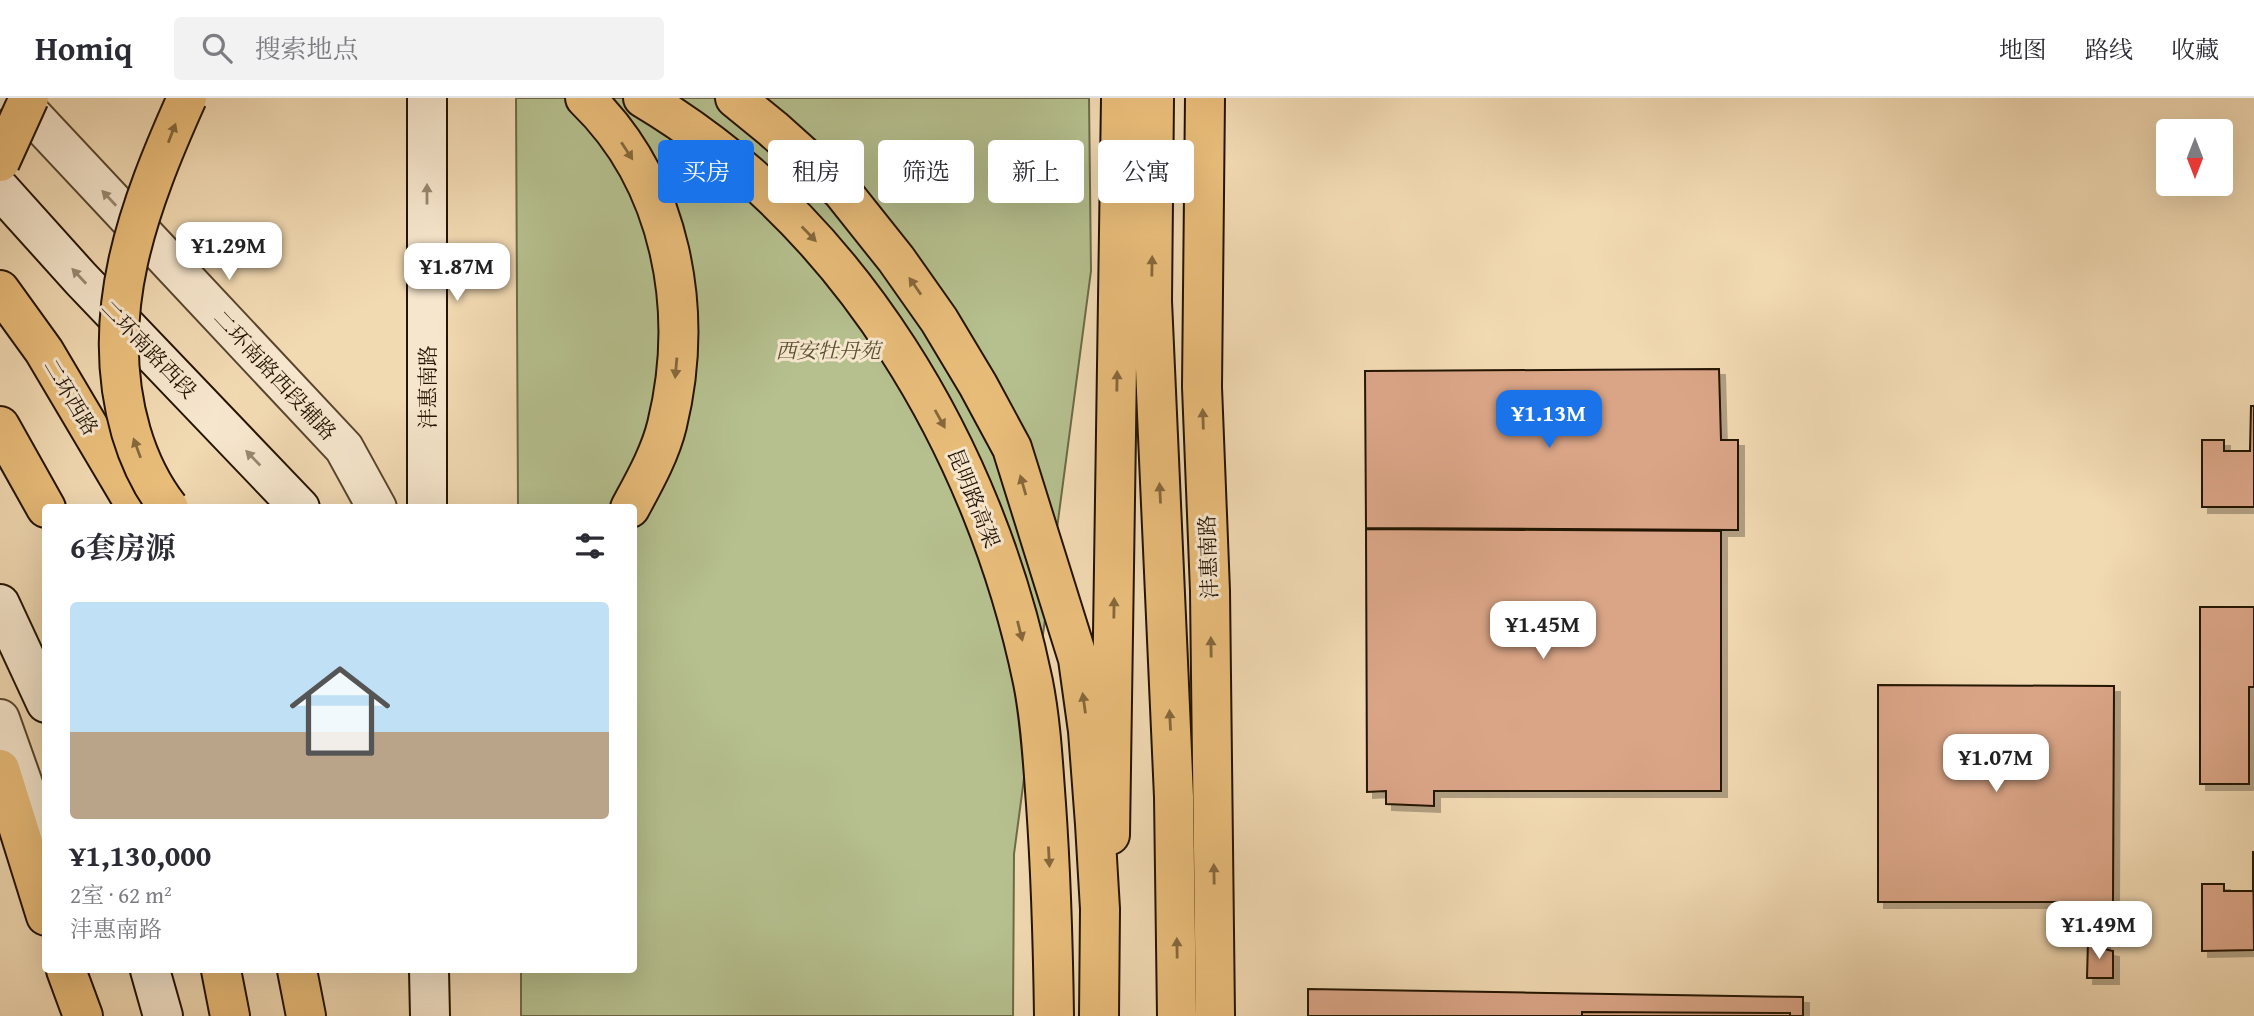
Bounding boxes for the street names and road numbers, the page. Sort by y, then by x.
street label: 二环南路西段 [94,293,204,405]
street label: 二环南路西段辅路 [206,303,344,447]
street label: 沣惠南路 [412,345,443,429]
street label: 二环西路 [36,353,106,441]
street label: 昆明路高架 [940,444,1008,552]
street label: 沣惠南路 [1191,514,1225,600]

